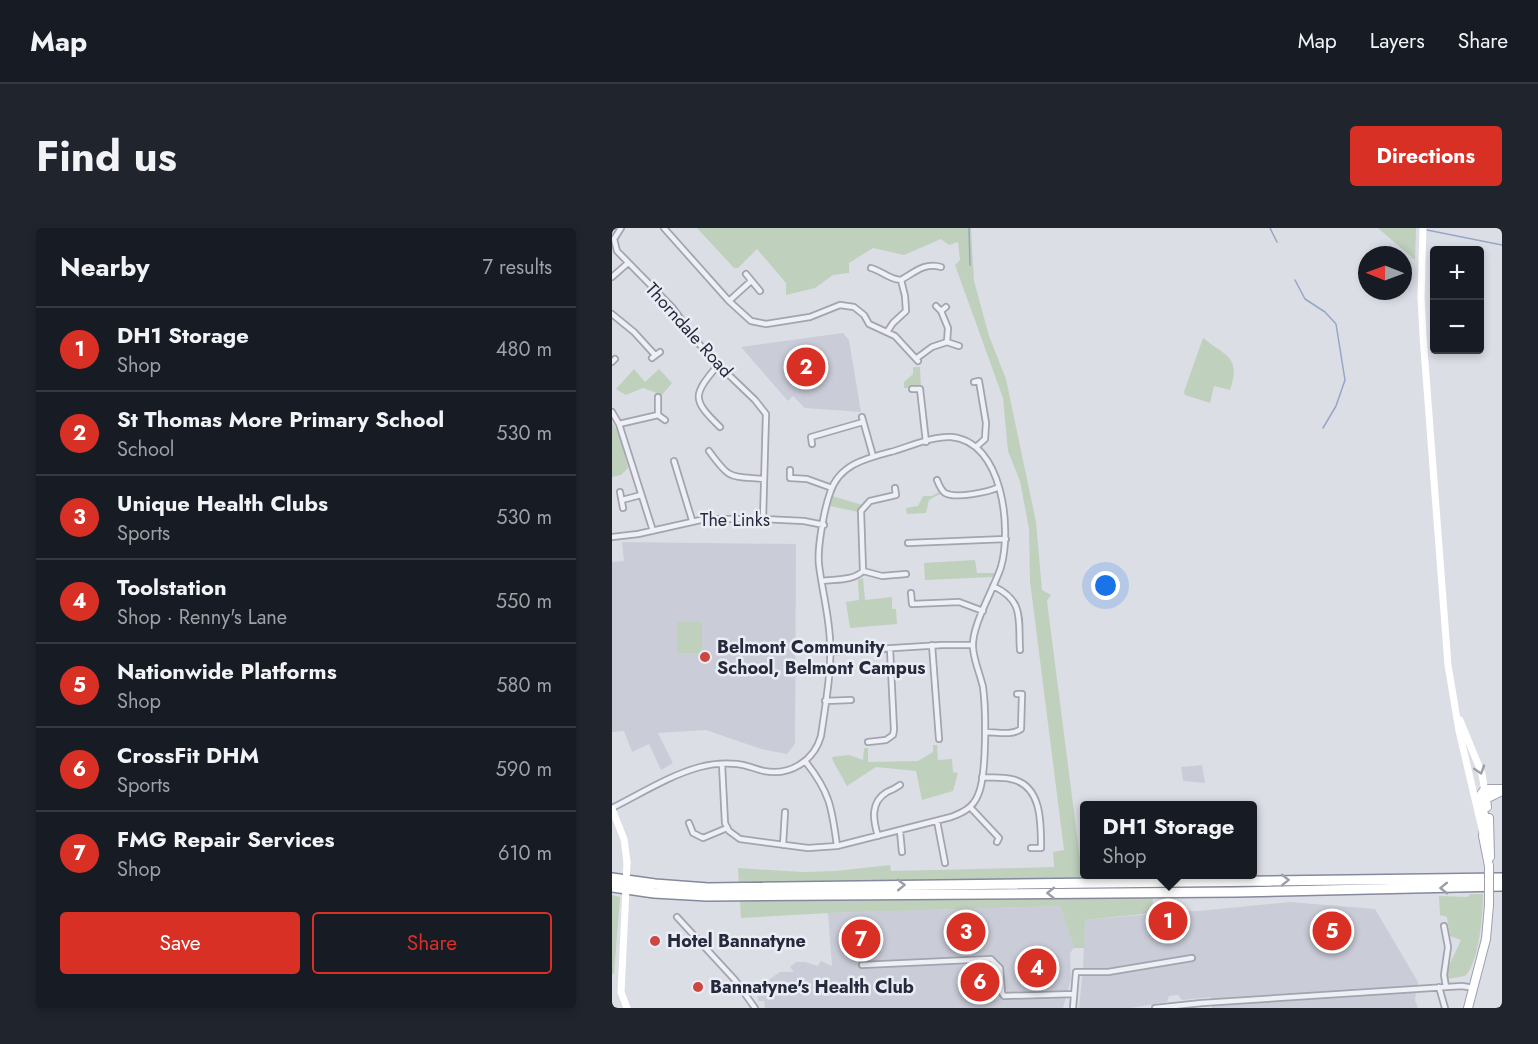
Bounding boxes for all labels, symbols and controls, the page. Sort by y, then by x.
text: Map [30,21,87,62]
text: Map [1298,26,1337,56]
text: Layers [1370,26,1425,56]
text: Share [1458,26,1508,56]
text: Find us [36,126,177,187]
button: Directions [1350,126,1502,186]
north arrow [1358,246,1412,300]
map controls [1430,246,1484,354]
button: + [1430,246,1484,300]
text: Nearby [60,248,149,286]
text: 7 results [483,253,552,282]
street label: Thorndale Road [639,277,739,383]
button: − [1430,300,1484,354]
text: DH1 Storage [117,319,249,351]
text: 1 [74,335,85,364]
text: 480 m [496,335,552,364]
pin: 2 [786,344,826,390]
text: Shop [117,351,161,380]
text: St Thomas More Primary School [117,403,444,435]
text: 2 [73,419,86,448]
text: 530 m [496,419,552,448]
text: School [117,435,174,464]
text: Unique Health Clubs [117,487,328,519]
text: 3 [73,503,86,532]
text: 530 m [496,503,552,532]
street label: The Links [700,507,770,533]
text: Sports [117,519,170,548]
text: Toolstation [117,571,227,603]
your location [1091,571,1120,600]
text: 4 [73,587,86,616]
text: 550 m [496,587,552,616]
text: Shop · Renny's Lane [117,603,287,632]
place label: Belmont Community School, Belmont Campus [717,634,925,681]
marker: Belmont Community School, Belmont Campus [698,650,712,664]
text: Nationwide Platforms [117,655,337,687]
text: 5 [73,671,86,700]
text: 580 m [496,671,552,700]
text: Shop [117,687,161,716]
text: CrossFit DHM [117,739,259,771]
text: 6 [73,755,86,784]
text: 590 m [496,755,552,784]
one-way arrow [1473,764,1485,775]
text: Sports [117,771,170,800]
popup [1080,801,1257,879]
text: DH1 Storage [1103,810,1234,842]
text: FMG Repair Services [117,823,335,855]
text: 7 [73,839,86,868]
text: 610 m [498,839,552,868]
text: Shop [1103,842,1146,871]
text: Shop [117,855,161,884]
one-way arrow [1280,874,1289,887]
one-way arrow [896,879,905,891]
one-way arrow [1439,881,1448,894]
one-way arrow [1047,887,1056,899]
pin: 1 [1148,898,1188,944]
pin: 5 [1312,908,1352,954]
pin: 3 [946,910,986,954]
button: Save [60,912,300,974]
button: Share [312,912,552,974]
pin: 7 [842,916,880,962]
place label: Hotel Bannatyne [667,928,806,954]
marker: Hotel Bannatyne [648,934,662,948]
pin: 4 [1018,946,1056,990]
pin: 6 [960,960,1000,1005]
place label: Bannatyne's Health Club [710,974,914,1000]
marker: Bannatyne's Health Club [691,980,705,994]

